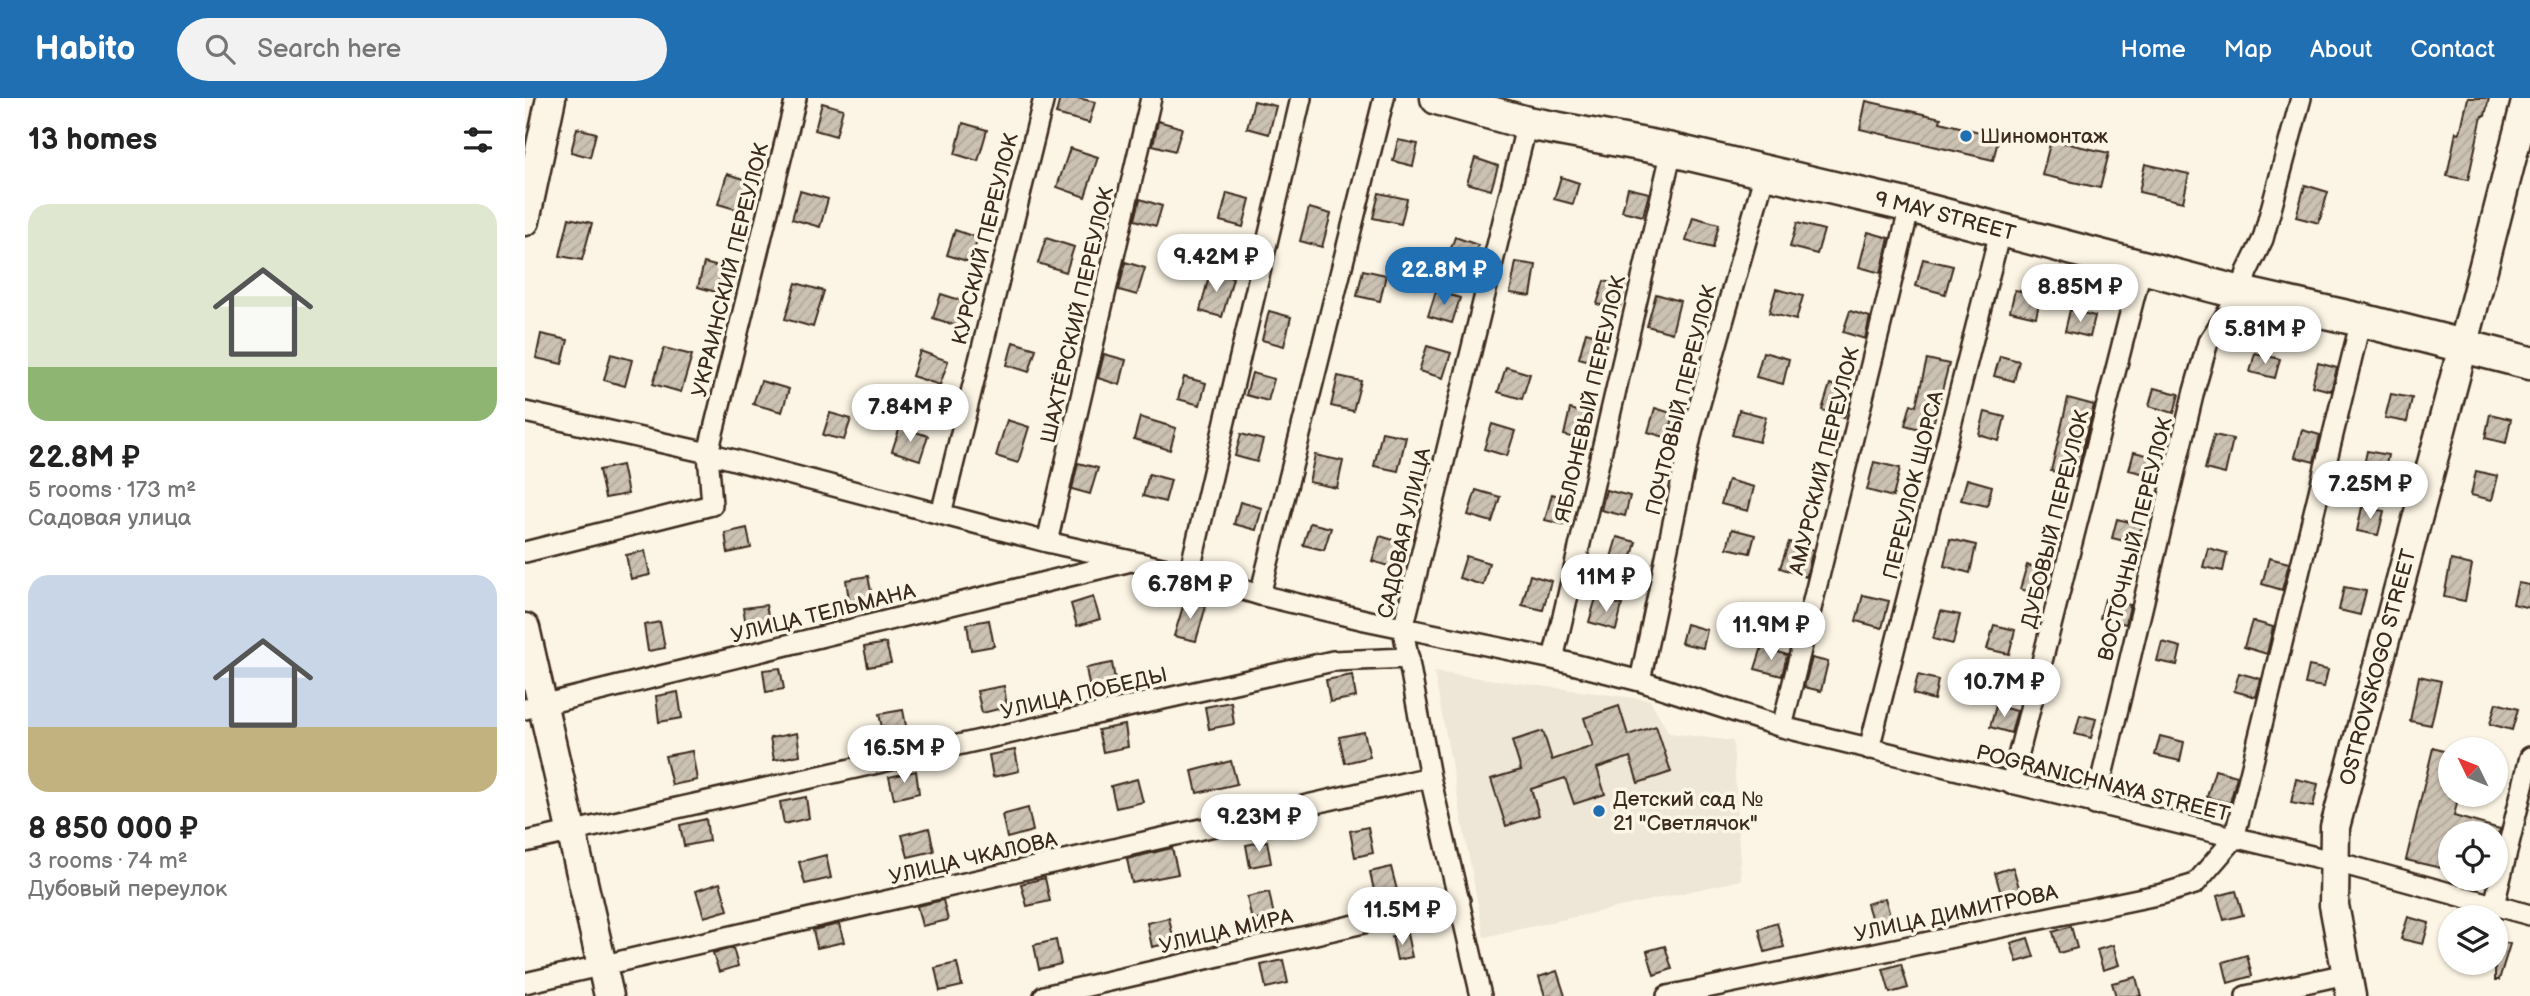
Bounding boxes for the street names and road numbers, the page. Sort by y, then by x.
street label: КУРСКИЙ ПЕРЕУЛОК [947,130,1024,347]
street label: УКРАИНСКИЙ ПЕРЕУЛОК [687,140,774,400]
street label: ШАХТЁРСКИЙ ПЕРЕУЛОК [1036,184,1119,446]
street label: 9 MAY STREET [1872,186,2019,246]
street label: ЯБЛОНЕВЫЙ ПЕРЕУЛОК [1550,273,1631,525]
street label: ПОЧТОВЫЙ ПЕРЕУЛОК [1641,282,1722,518]
street label: АМУРСКИЙ ПЕРЕУЛОК [1784,344,1865,579]
street label: ПЕРЕУЛОК ЩОРСА [1878,388,1949,582]
street label: ДУБОВЫЙ ПЕРЕУЛОК [2016,407,2095,631]
street label: ВОСТОЧНЫЙ ПЕРЕУЛОК [2093,414,2178,664]
street label: САДОВАЯ УЛИЦА [1373,445,1436,621]
street label: OSTROVSKOGO STREET [2335,546,2422,788]
street label: УЛИЦА ТЕЛЬМАНА [729,578,918,648]
street label: УЛИЦА ПОБЕДЫ [999,662,1170,725]
street label: POGRANICHNAYA STREET [1973,740,2233,827]
street label: УЛИЦА ЧКАЛОВА [887,827,1060,890]
street label: УЛИЦА ДИМИТРОВА [1852,880,2060,947]
street label: УЛИЦА МИРА [1157,904,1296,959]

